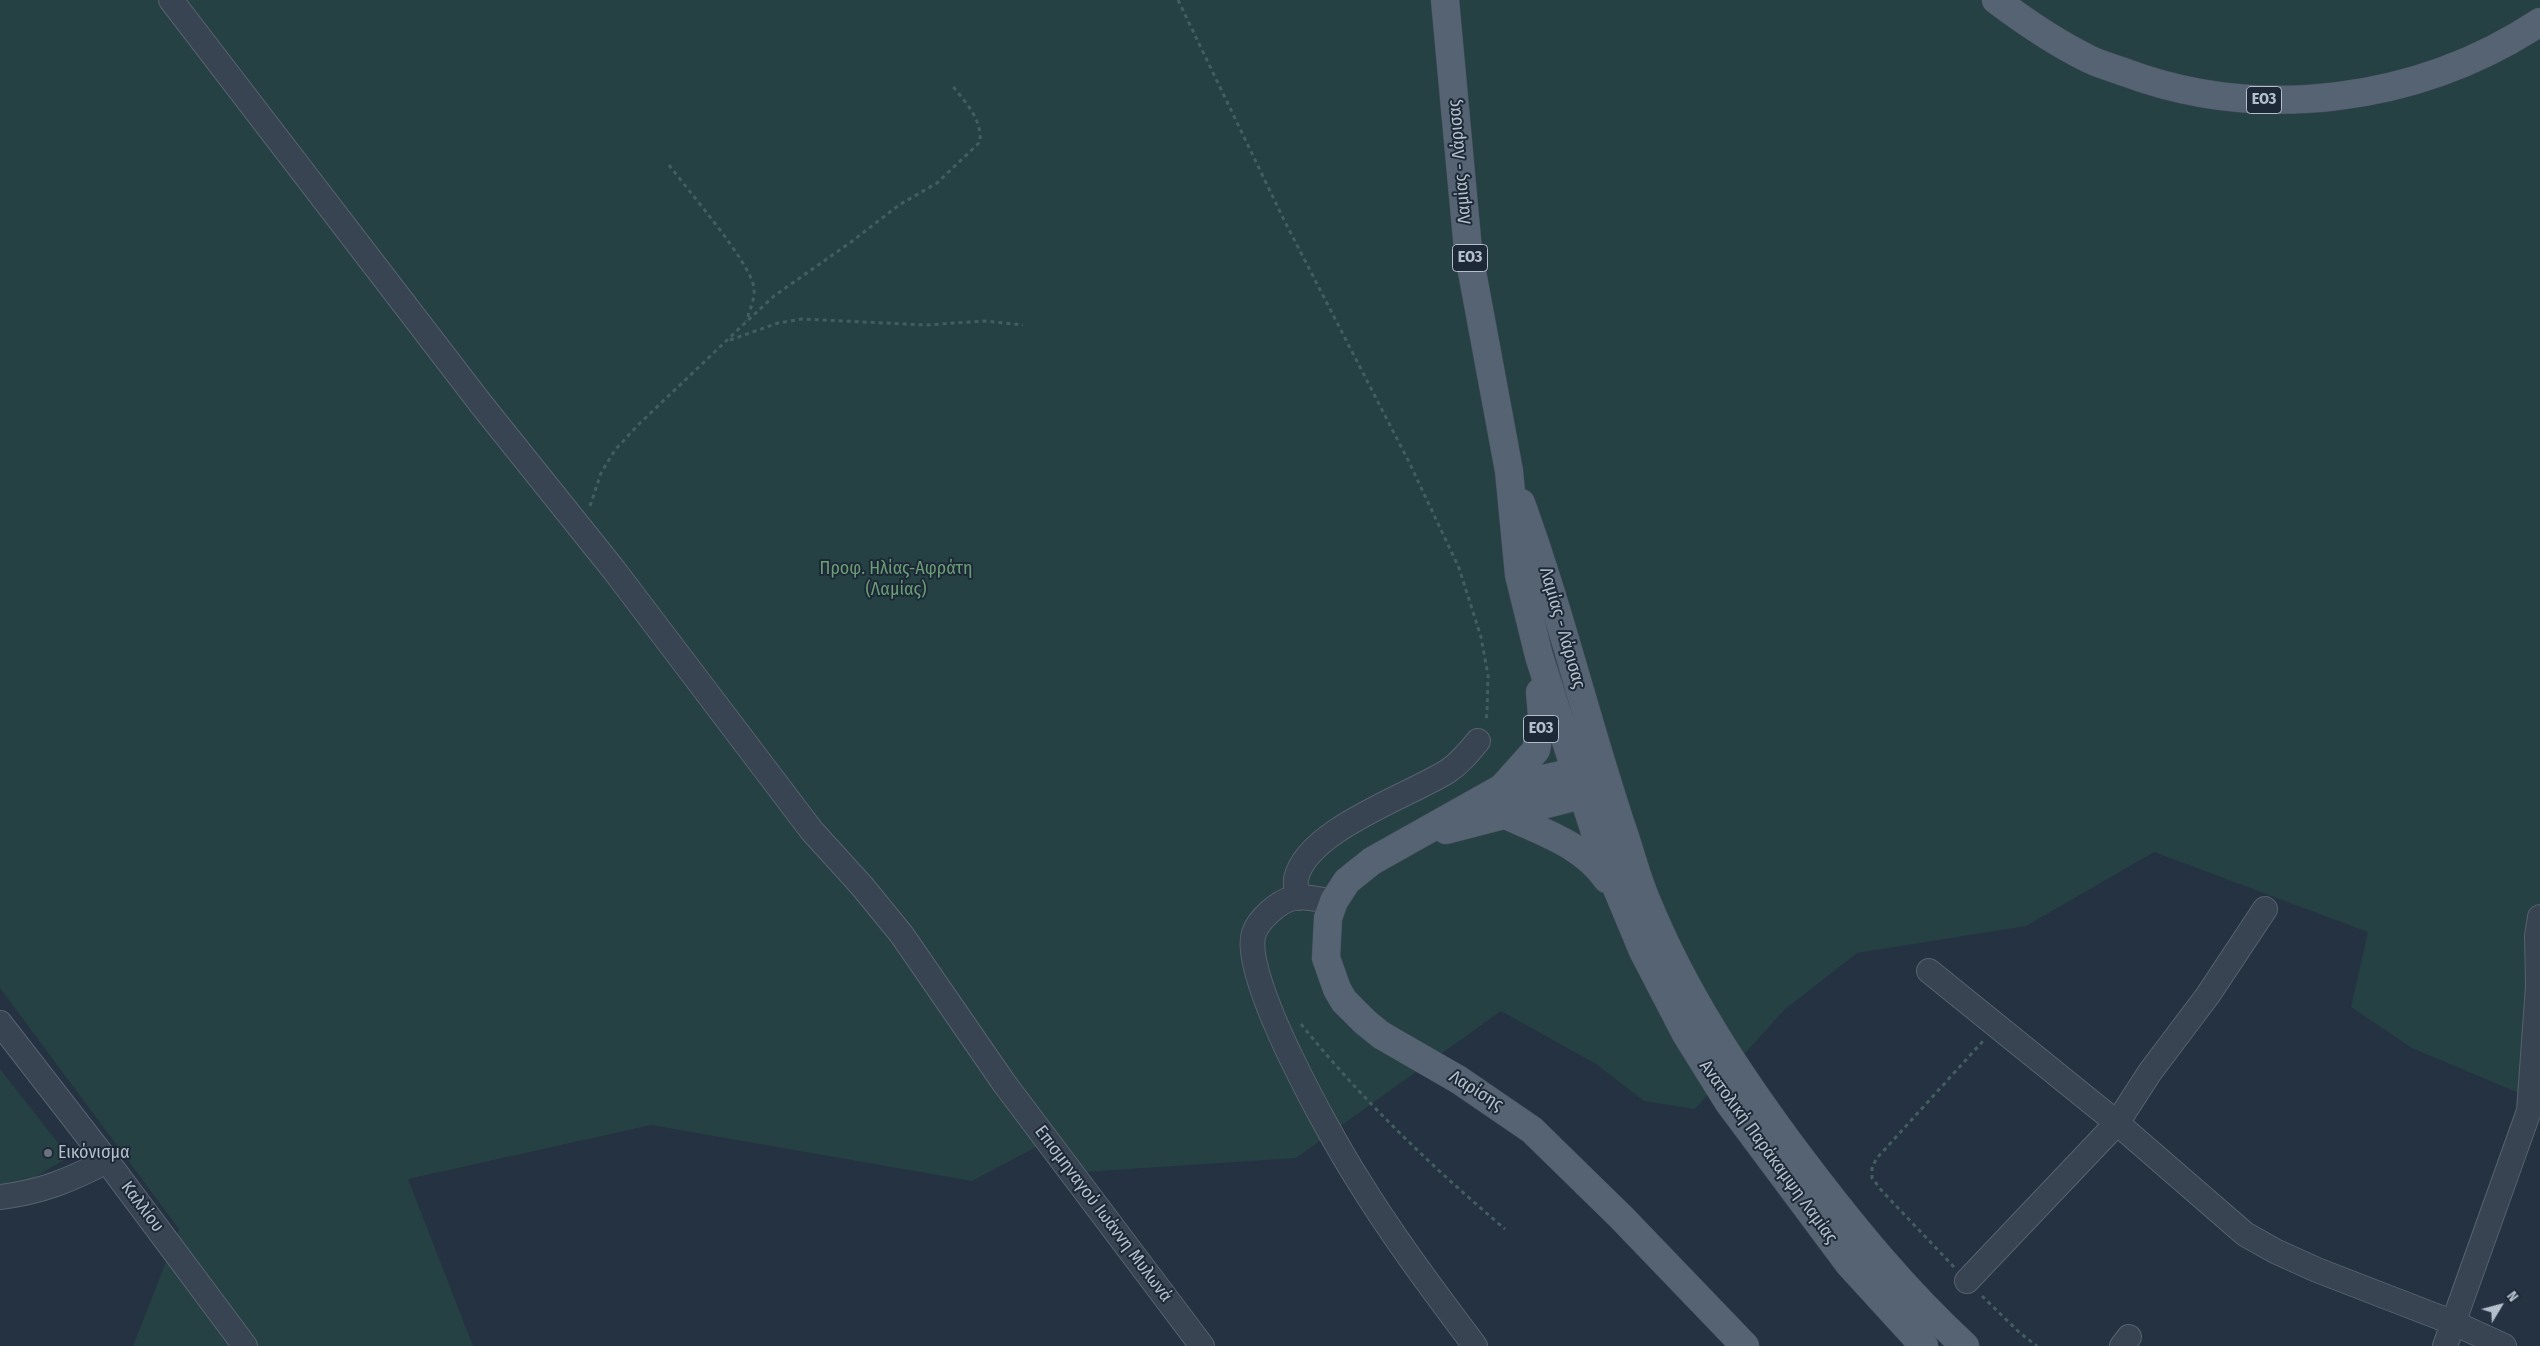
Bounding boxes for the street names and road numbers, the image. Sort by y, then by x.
road number: ΕΟ3 [2246,86,2282,114]
street label: Λαμίας - Λάρισας [1444,99,1476,225]
road number: ΕΟ3 [1452,244,1488,272]
street label: Λαμίας - Λάρισας [1534,565,1590,691]
road number: ΕΟ3 [1524,716,1558,742]
street label: Ανατολική Παράκαμψη Λαμίας [1694,1056,1842,1248]
street label: Λαρίσης [1445,1066,1507,1116]
street label: Επισμηναγού Ιωάννη Μυλωνά [1030,1122,1176,1306]
street label: Καλλίου [116,1177,168,1237]

